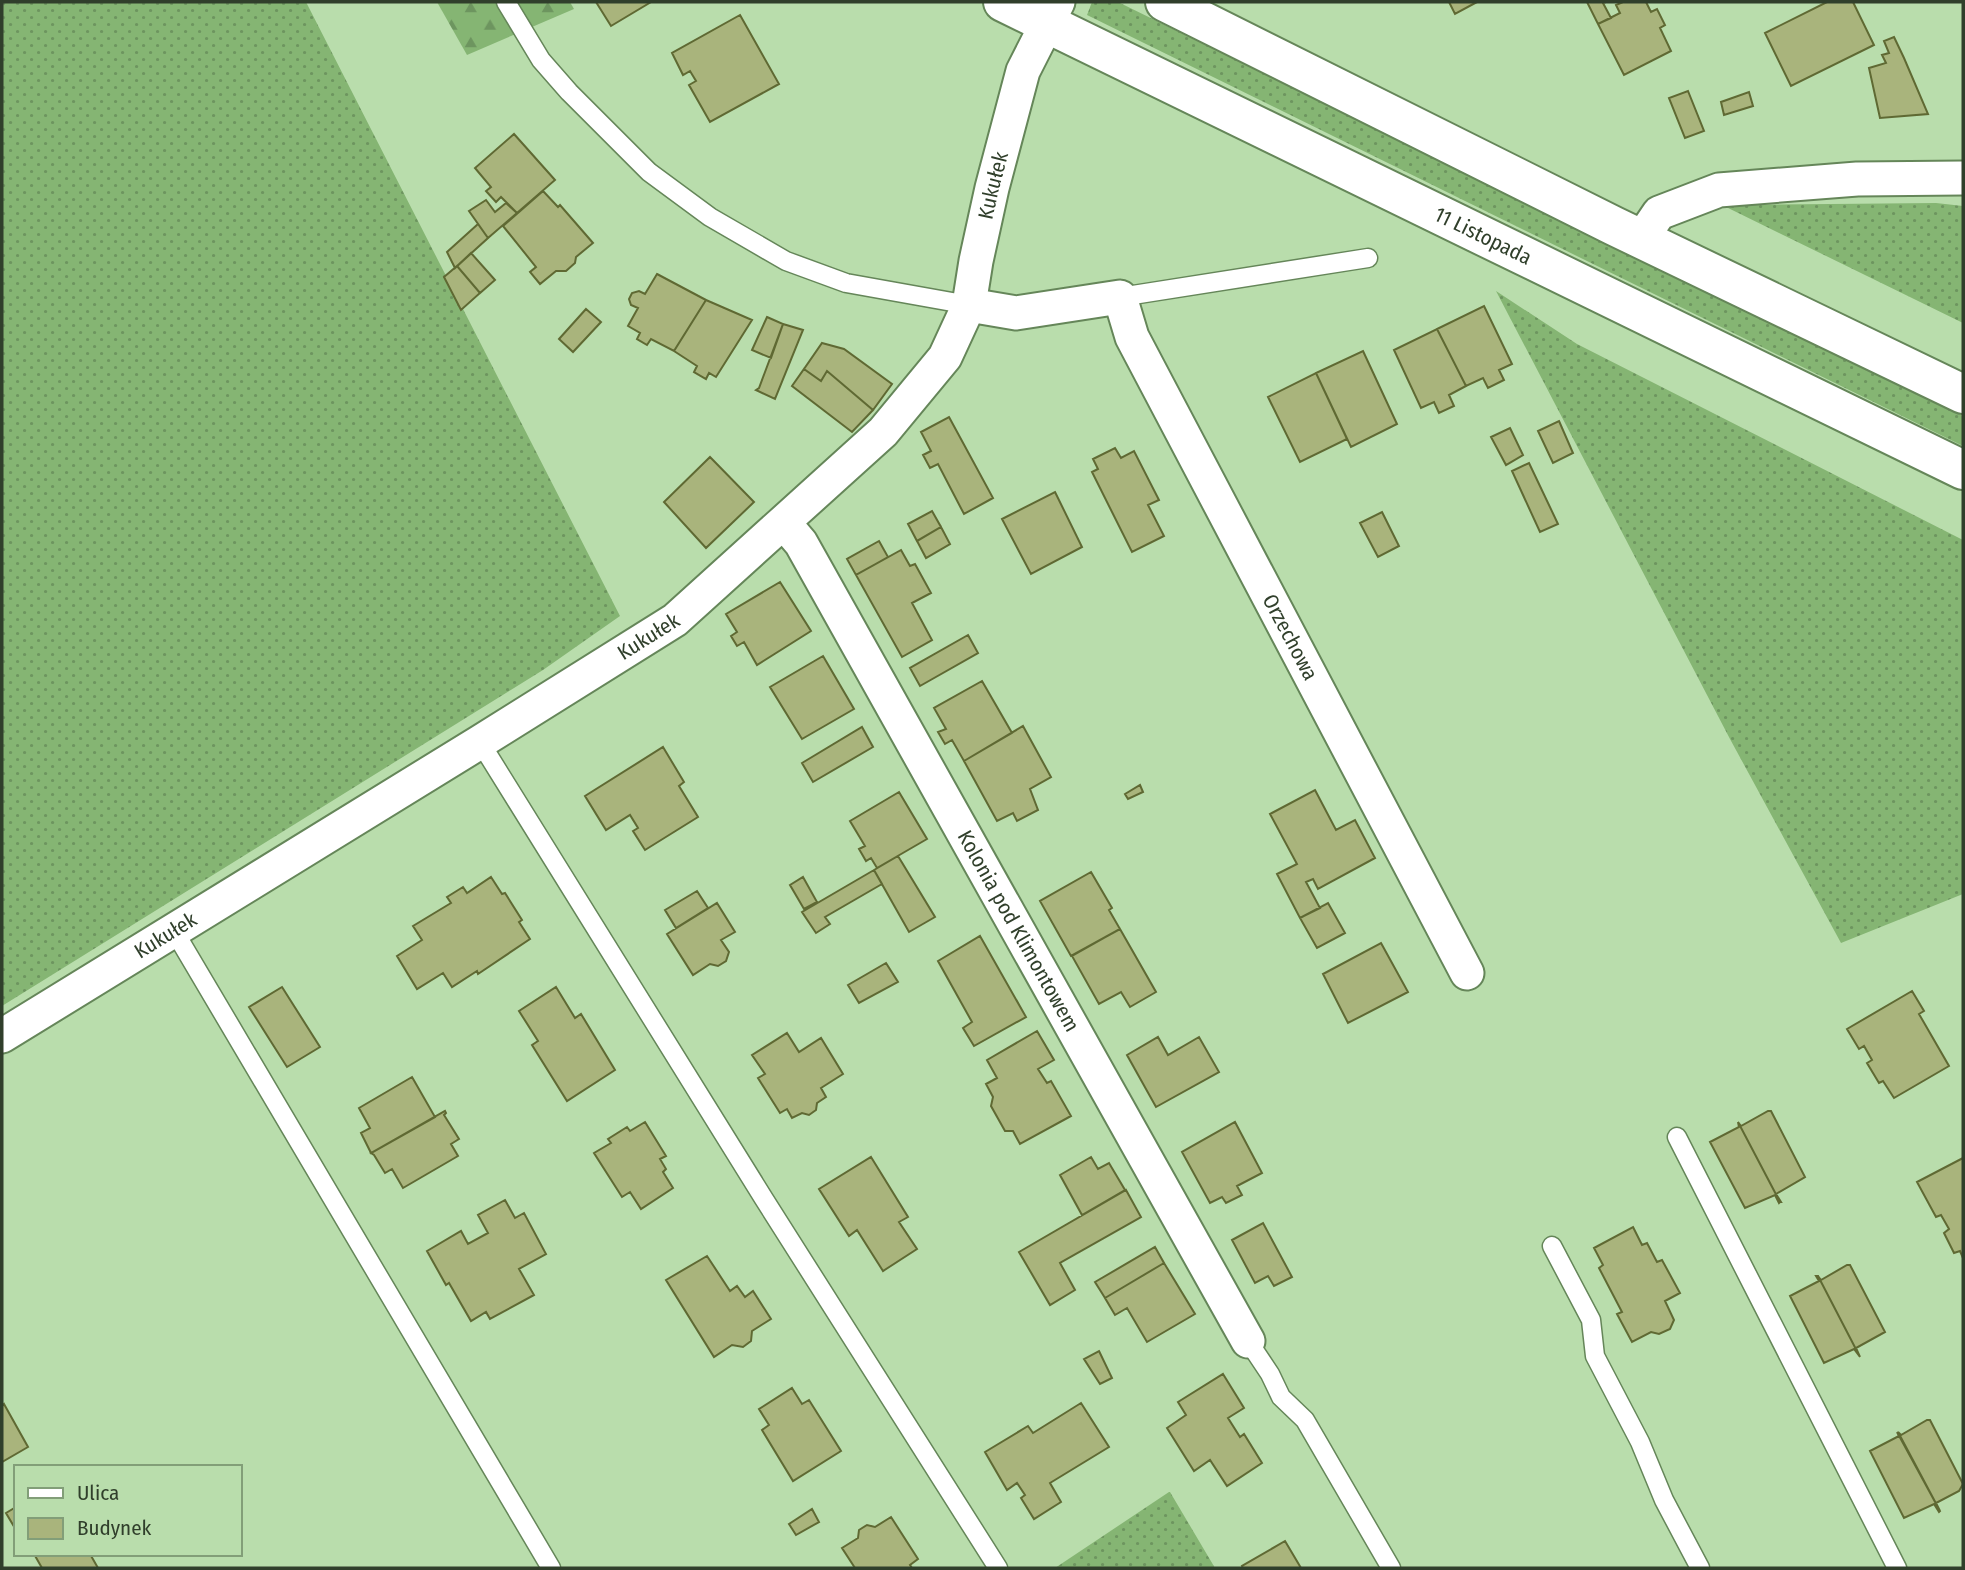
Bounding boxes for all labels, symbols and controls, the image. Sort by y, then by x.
street label: Kukułek [973,149,1014,222]
street label: 11 Listopada [1430,201,1536,271]
street label: Orzechowa [1257,590,1323,685]
street label: Kukułek [613,607,685,666]
street label: Kolonia pod Klimontowem [952,826,1085,1036]
street label: Kukułek [130,906,202,964]
legend [14,1465,242,1556]
text: Ulica [77,1480,119,1506]
text: Budynek [77,1515,152,1541]

